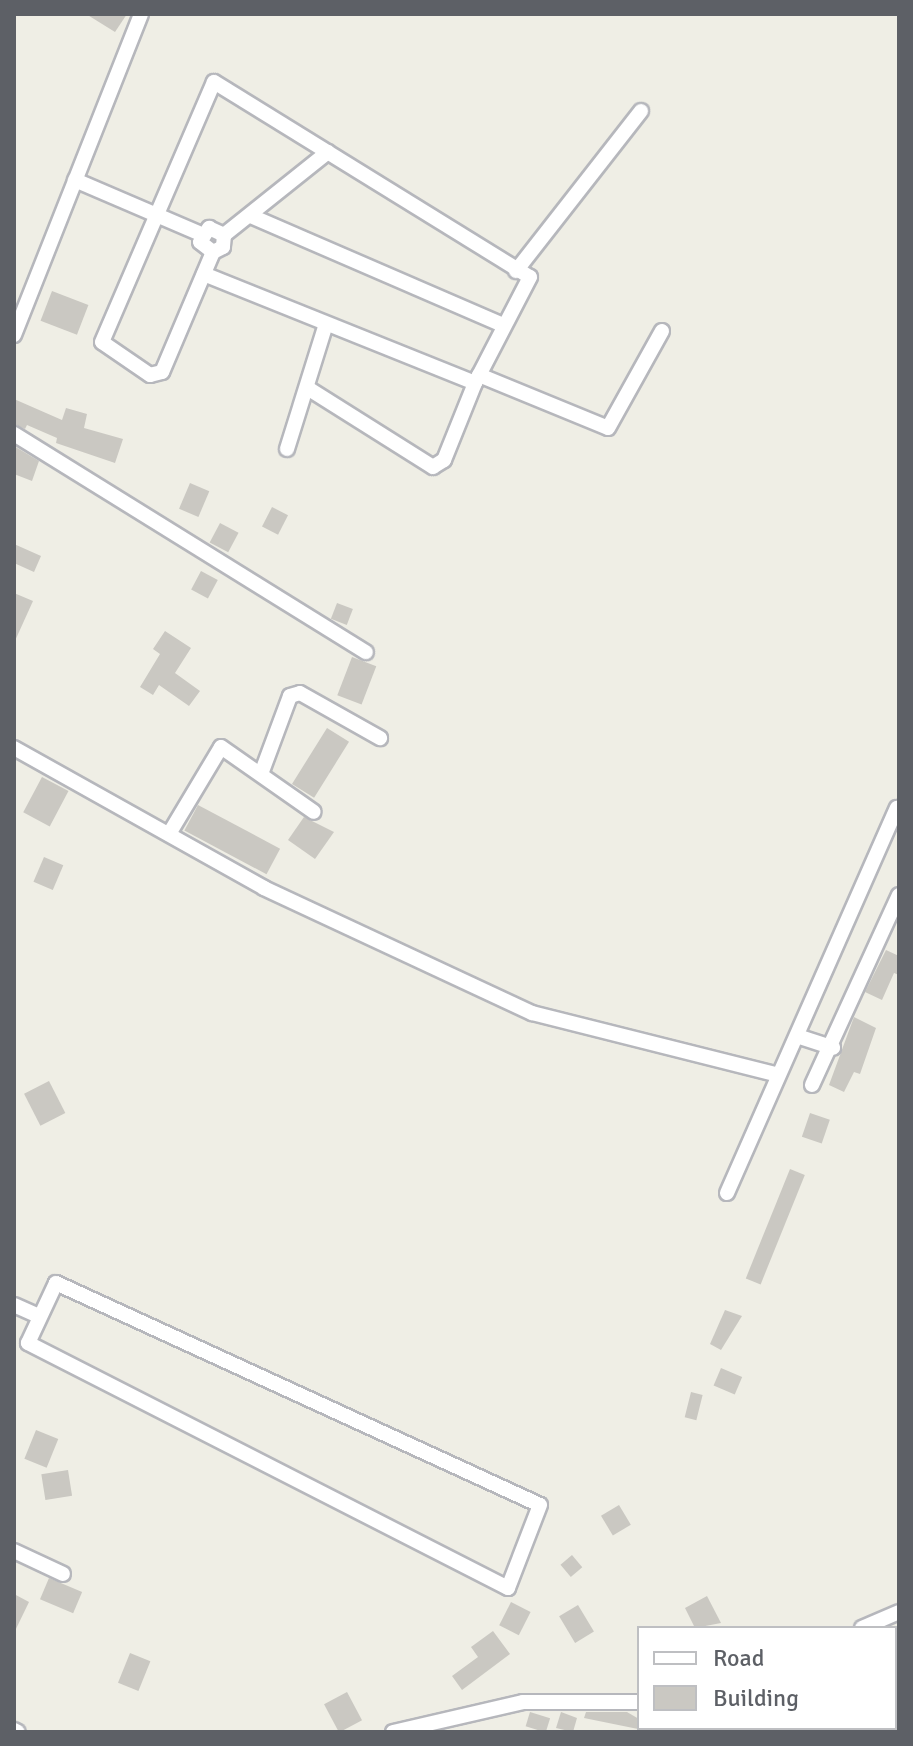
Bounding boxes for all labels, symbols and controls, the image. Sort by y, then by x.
legend [637,1626,897,1730]
text: Road [713,1643,764,1673]
text: Building [713,1683,799,1713]

